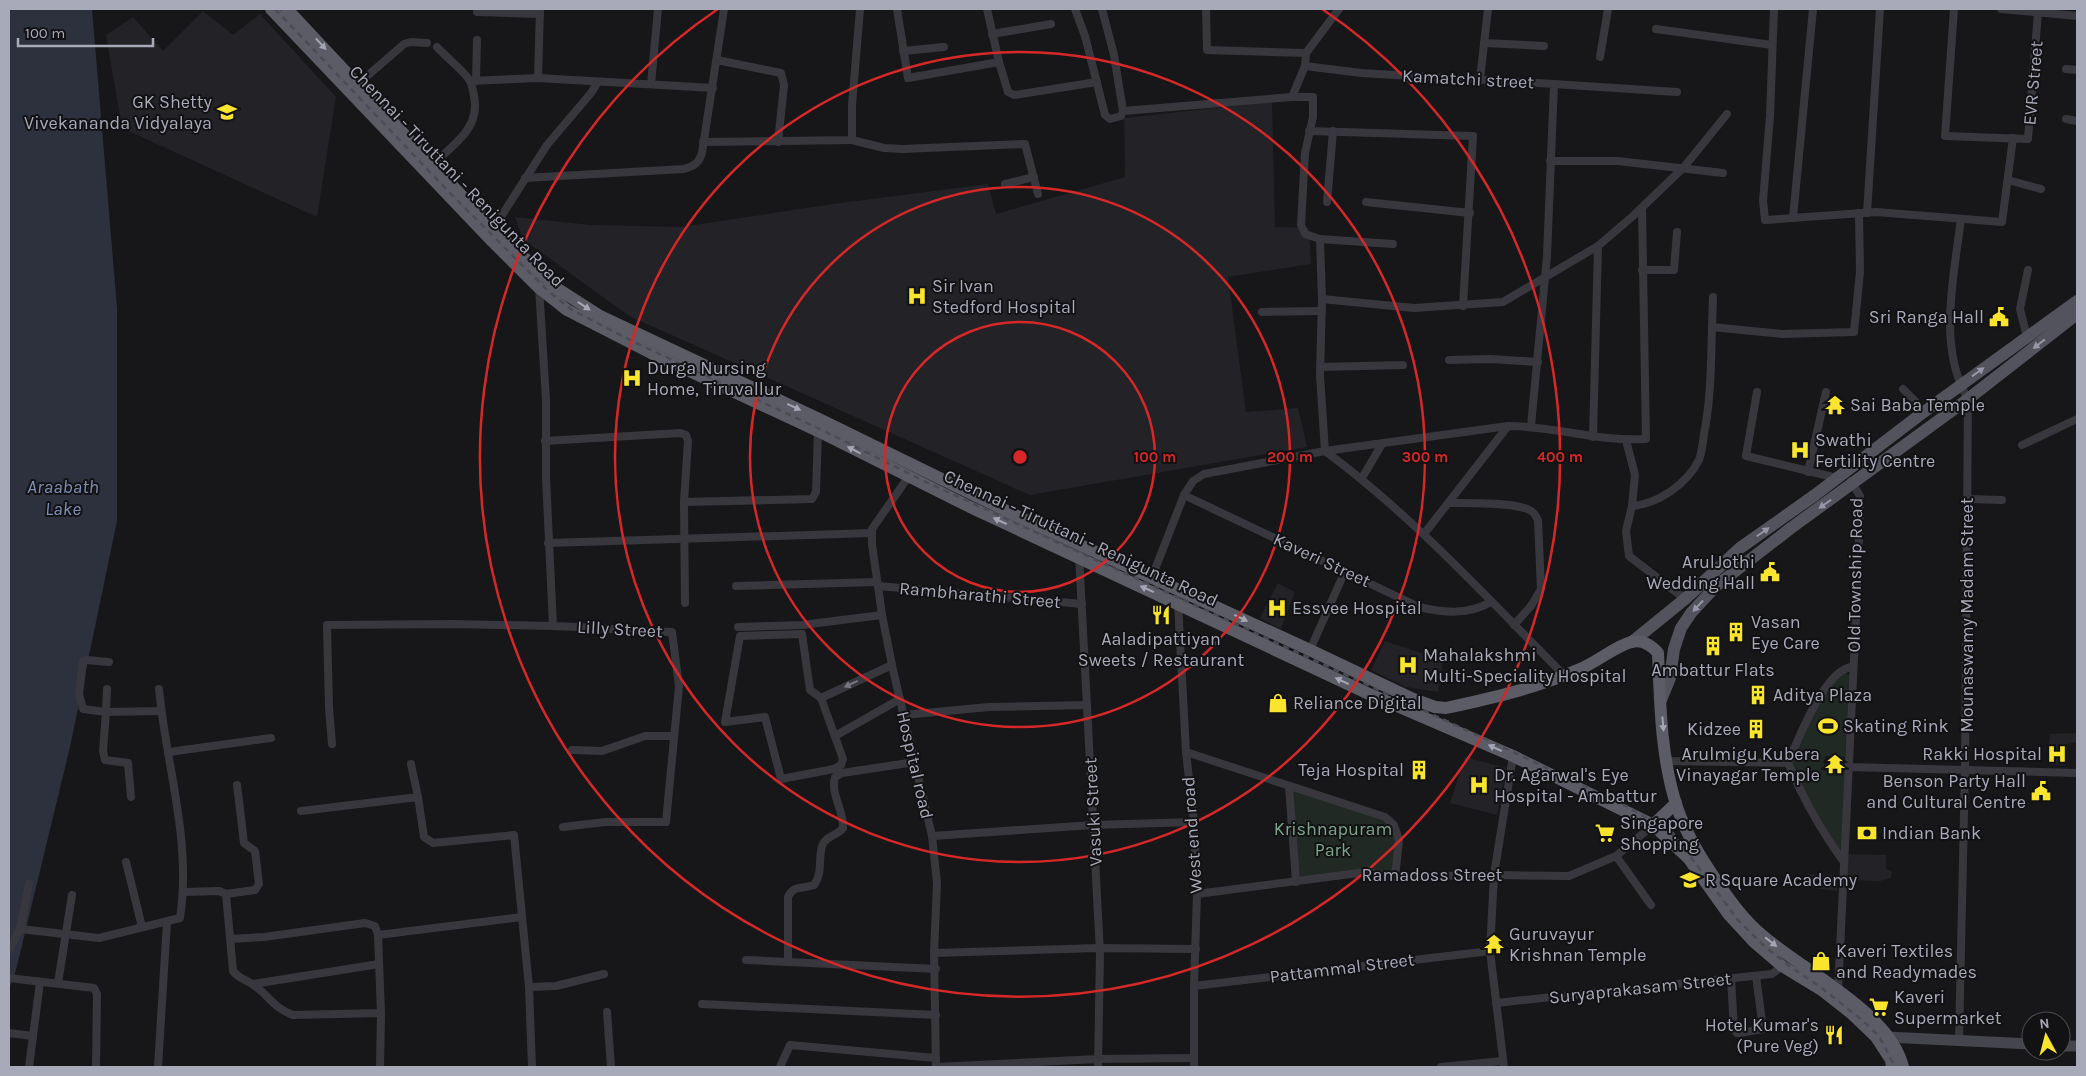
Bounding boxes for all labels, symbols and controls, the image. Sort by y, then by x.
scale bar [18,15,152,47]
text: 100 m [25,24,65,42]
one-way arrow [315,38,327,50]
street label: EVR Street [2018,39,2048,126]
street label: Chennai - Tiruttani - Renigunta Road [345,60,569,292]
street label: Kamatchi street [1401,65,1535,93]
place label: GK Shetty Vivekananda Vidyalaya [24,91,213,134]
school or university icon: GK Shetty Vivekananda Vidyalaya [216,101,238,123]
place label: Sir Ivan Stedford Hospital [932,275,1076,318]
hospital icon: Sir Ivan Stedford Hospital [906,285,928,307]
one-way arrow [578,301,591,311]
place label: Sri Ranga Hall [1869,306,1984,328]
public building icon: Sri Ranga Hall [1988,306,2010,328]
one-way arrow [2033,339,2046,350]
place label: Durga Nursing Home, Tiruvallur [647,357,782,400]
hospital icon: Durga Nursing Home, Tiruvallur [621,367,643,389]
one-way arrow [1971,367,1984,378]
temple icon: Sai Baba Temple [1824,394,1846,416]
place label: Sai Baba Temple [1850,394,1985,416]
one-way arrow [786,403,801,411]
place label: Swathi Fertility Centre [1815,429,1935,472]
hospital icon: Swathi Fertility Centre [1789,439,1811,461]
one-way arrow [847,446,861,454]
centre of rings [1011,448,1029,466]
text: 100 m [1134,448,1176,466]
text: 200 m [1267,448,1313,466]
text: 300 m [1402,448,1448,466]
text: 400 m [1537,448,1583,466]
street label: Chennai - Tiruttani - Renigunta Road [940,465,1222,611]
water label: Araabath Lake [27,476,99,520]
street label: Old Township Road [1843,497,1867,653]
street label: Mounaswamy Madam Street [1956,497,1978,732]
one-way arrow [1818,499,1831,509]
one-way arrow [993,517,1007,525]
one-way arrow [1756,527,1770,537]
street label: Kaveri Street [1270,528,1374,592]
place label: ArulJothi Wedding Hall [1646,551,1755,594]
public building icon: ArulJothi Wedding Hall [1759,561,1781,583]
street label: Rambharathi Street [898,577,1062,613]
one-way arrow [1140,585,1155,594]
hospital icon: Essvee Hospital [1266,597,1288,619]
place label: Essvee Hospital [1292,597,1422,619]
one-way arrow [1692,599,1704,611]
restaurant icon: Aaladipattiyan Sweets / Restaurant [1150,604,1172,626]
place label: Vasan Eye Care [1751,611,1820,654]
one-way arrow [1234,614,1248,622]
street label: Lilly Street [577,616,664,642]
building icon: Vasan Eye Care [1725,621,1747,643]
place label: Aaladipattiyan Sweets / Restaurant [1078,628,1244,671]
building icon: Ambattur Flats [1702,635,1724,657]
place label: Mahalakshmi Multi-Speciality Hospital [1423,644,1627,687]
hospital icon: Mahalakshmi Multi-Speciality Hospital [1397,654,1419,676]
place label: Ambattur Flats [1651,659,1775,681]
one-way arrow [1335,677,1349,685]
one-way arrow [844,680,858,688]
building icon: Aditya Plaza [1747,684,1769,706]
place label: Aditya Plaza [1773,684,1872,706]
shop icon: Reliance Digital [1267,692,1289,714]
place label: Reliance Digital [1293,692,1422,714]
street label: Hospital road [892,709,938,821]
sports icon: Skating Rink [1817,715,1839,737]
place label: Skating Rink [1843,715,1949,737]
one-way arrow [1659,716,1667,732]
place label: Kidzee [1687,718,1741,740]
building icon: Kidzee [1745,718,1767,740]
one-way arrow [1488,743,1502,751]
place label: Arulmigu Kubera Vinayagar Temple [1676,743,1820,786]
place label: Rakki Hospital [1922,743,2042,765]
hospital icon: Rakki Hospital [2046,743,2068,765]
temple icon: Arulmigu Kubera Vinayagar Temple [1824,753,1846,775]
street label: Vasuki Street [1079,757,1107,867]
place label: Teja Hospital [1298,759,1404,781]
building icon: Teja Hospital [1408,759,1430,781]
place label: Dr. Agarwal's Eye Hospital - Ambattur [1494,764,1657,807]
place label: Benson Party Hall and Cultural Centre [1866,770,2026,813]
hospital icon: Dr. Agarwal's Eye Hospital - Ambattur [1468,774,1490,796]
street label: West end road [1177,776,1207,894]
public building icon: Benson Party Hall and Cultural Centre [2030,780,2052,802]
place label: Singapore Shopping [1620,812,1703,855]
park label: Krishnapuram Park [1274,818,1392,861]
supermarket icon: Singapore Shopping [1594,822,1616,844]
bank icon: Indian Bank [1856,822,1878,844]
place label: Indian Bank [1882,822,1981,844]
street label: Ramadoss Street [1362,864,1503,886]
school or university icon: R Square Academy [1679,869,1701,891]
place label: R Square Academy [1705,869,1858,891]
place label: Guruvayur Krishnan Temple [1509,923,1647,966]
temple icon: Guruvayur Krishnan Temple [1483,933,1505,955]
one-way arrow [1764,937,1777,948]
place label: Kaveri Textiles and Readymades [1836,940,1977,983]
street label: Pattammal Street [1268,948,1416,988]
shop icon: Kaveri Textiles and Readymades [1810,950,1832,972]
street label: Suryaprakasam Street [1548,967,1733,1009]
place label: Kaveri Supermarket [1894,986,2002,1029]
supermarket icon: Kaveri Supermarket [1868,996,1890,1018]
north arrow [2021,1011,2071,1061]
place label: Hotel Kumar's (Pure Veg) [1705,1014,1819,1057]
text: N [2038,1015,2050,1033]
restaurant icon: Hotel Kumar's (Pure Veg) [1823,1024,1845,1046]

